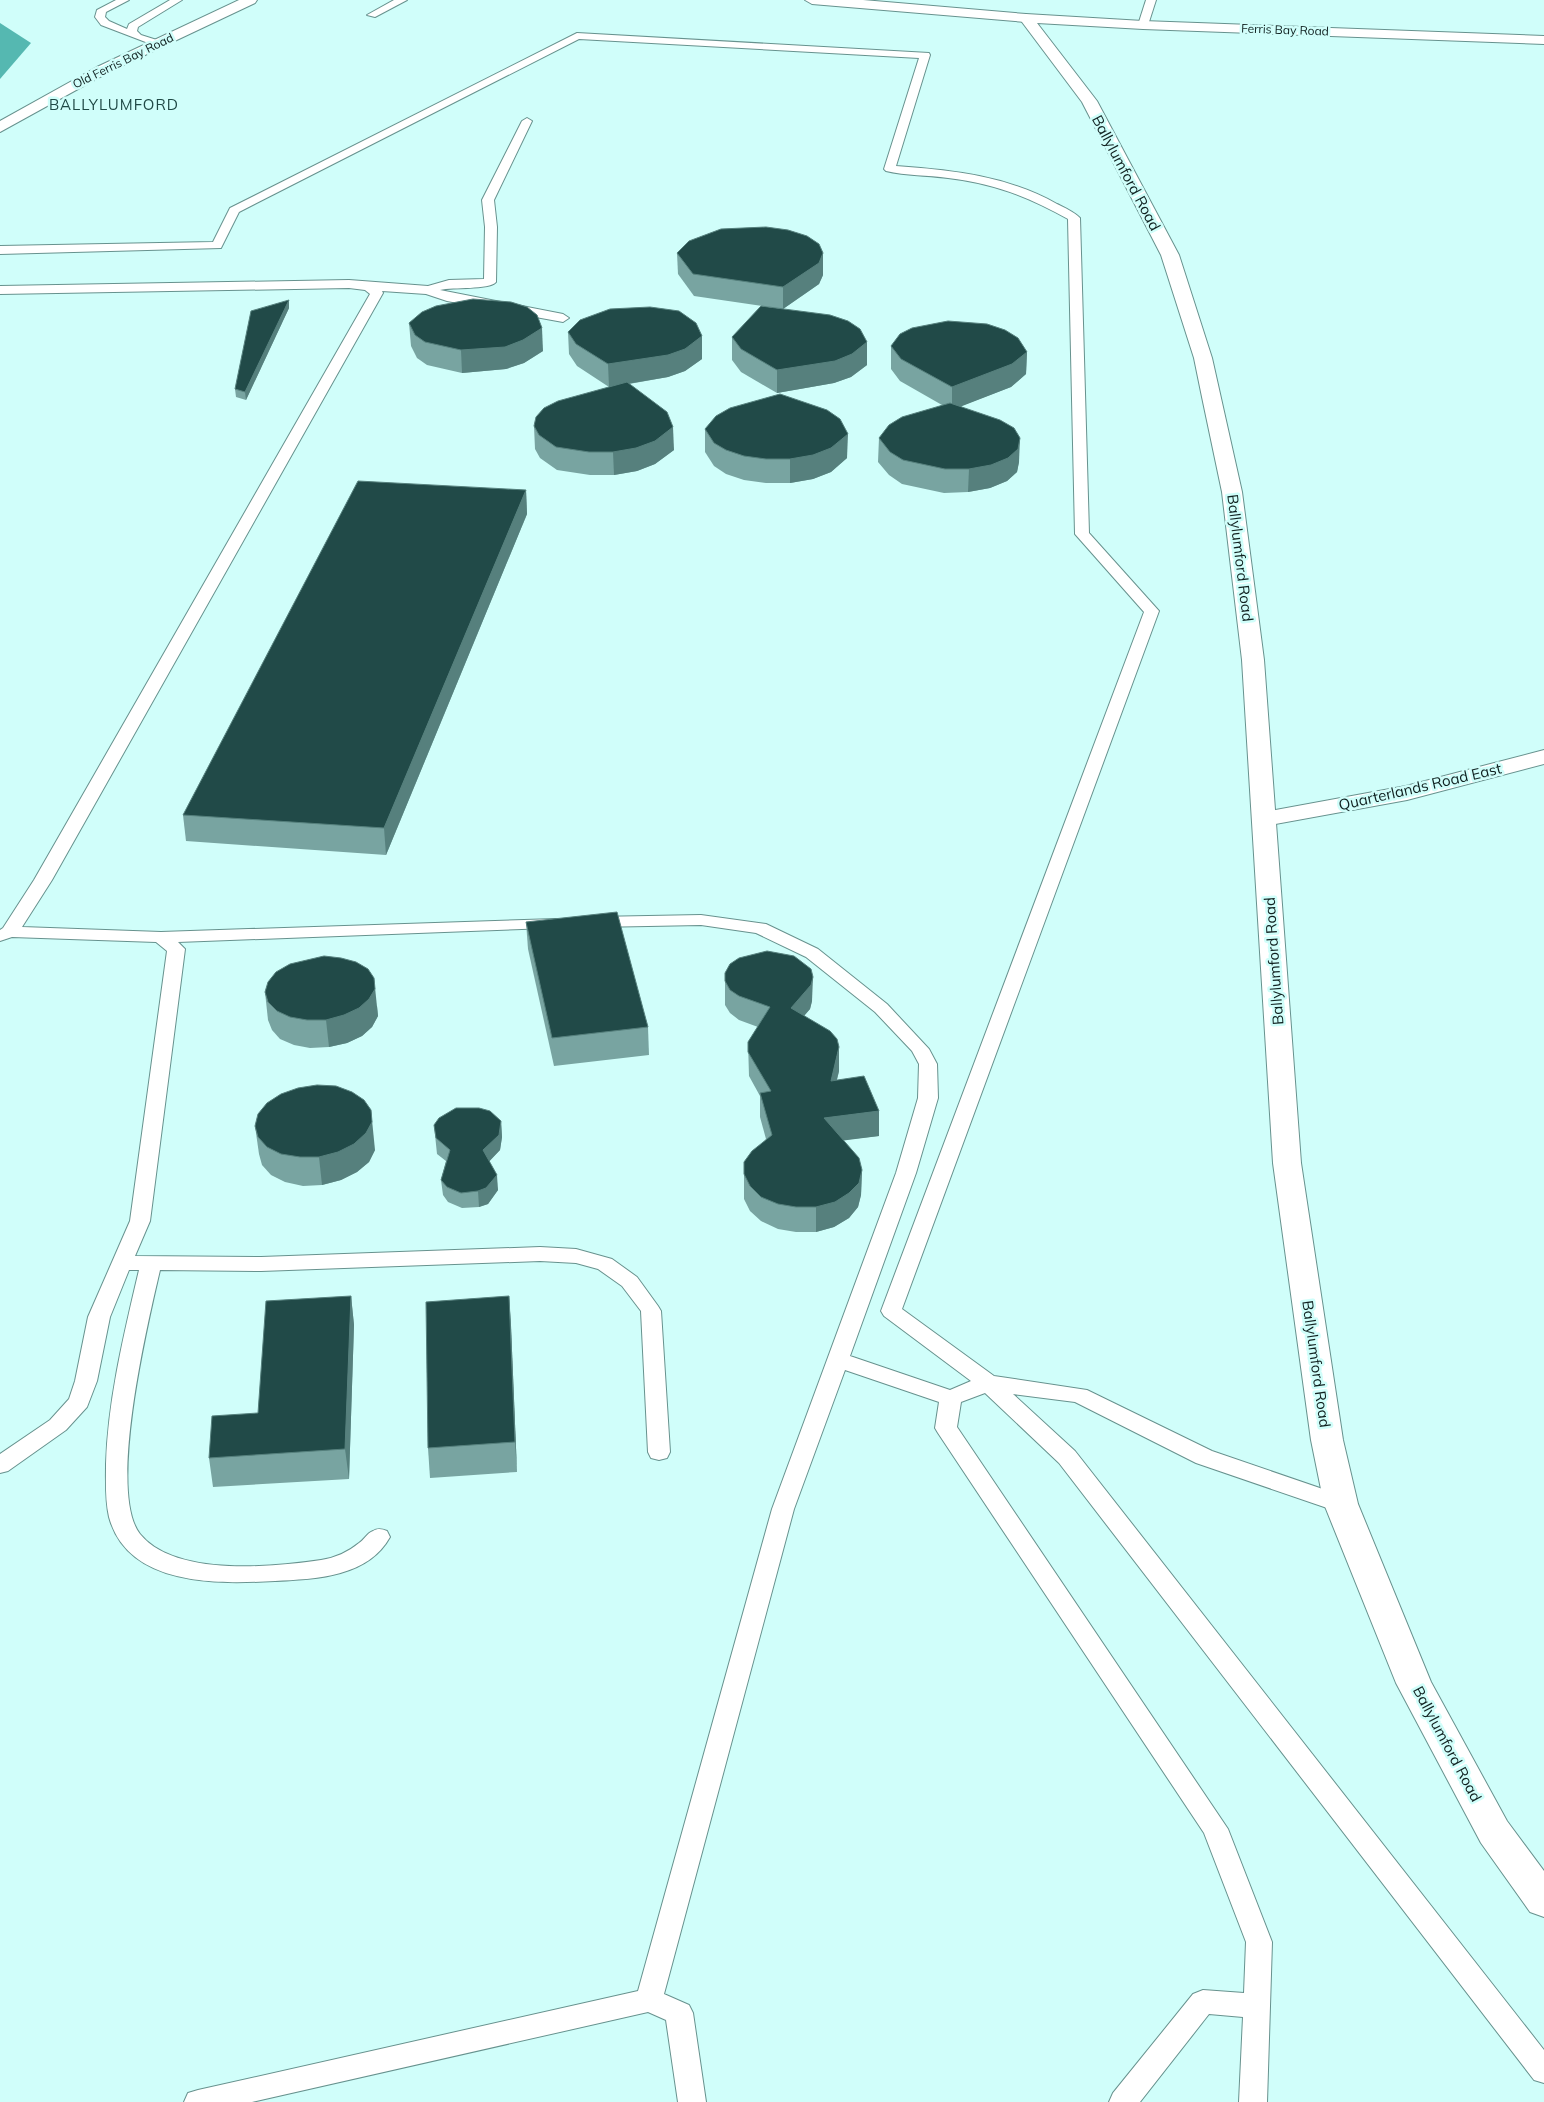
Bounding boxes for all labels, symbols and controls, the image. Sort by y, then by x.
street label: Ferris Bay Road [1241,20,1329,39]
street label: Old Ferris Bay Road [70,30,176,91]
district label: BALLYLUMFORD [49,95,179,114]
street label: Ballylumford Road [1088,112,1165,234]
street label: Ballylumford Road [1223,493,1258,623]
street label: Quarterlands Road East [1337,759,1503,815]
street label: Ballylumford Road [1260,896,1287,1026]
street label: Ballylumford Road [1298,1299,1335,1429]
street label: Ballylumford Road [1409,1683,1486,1805]

